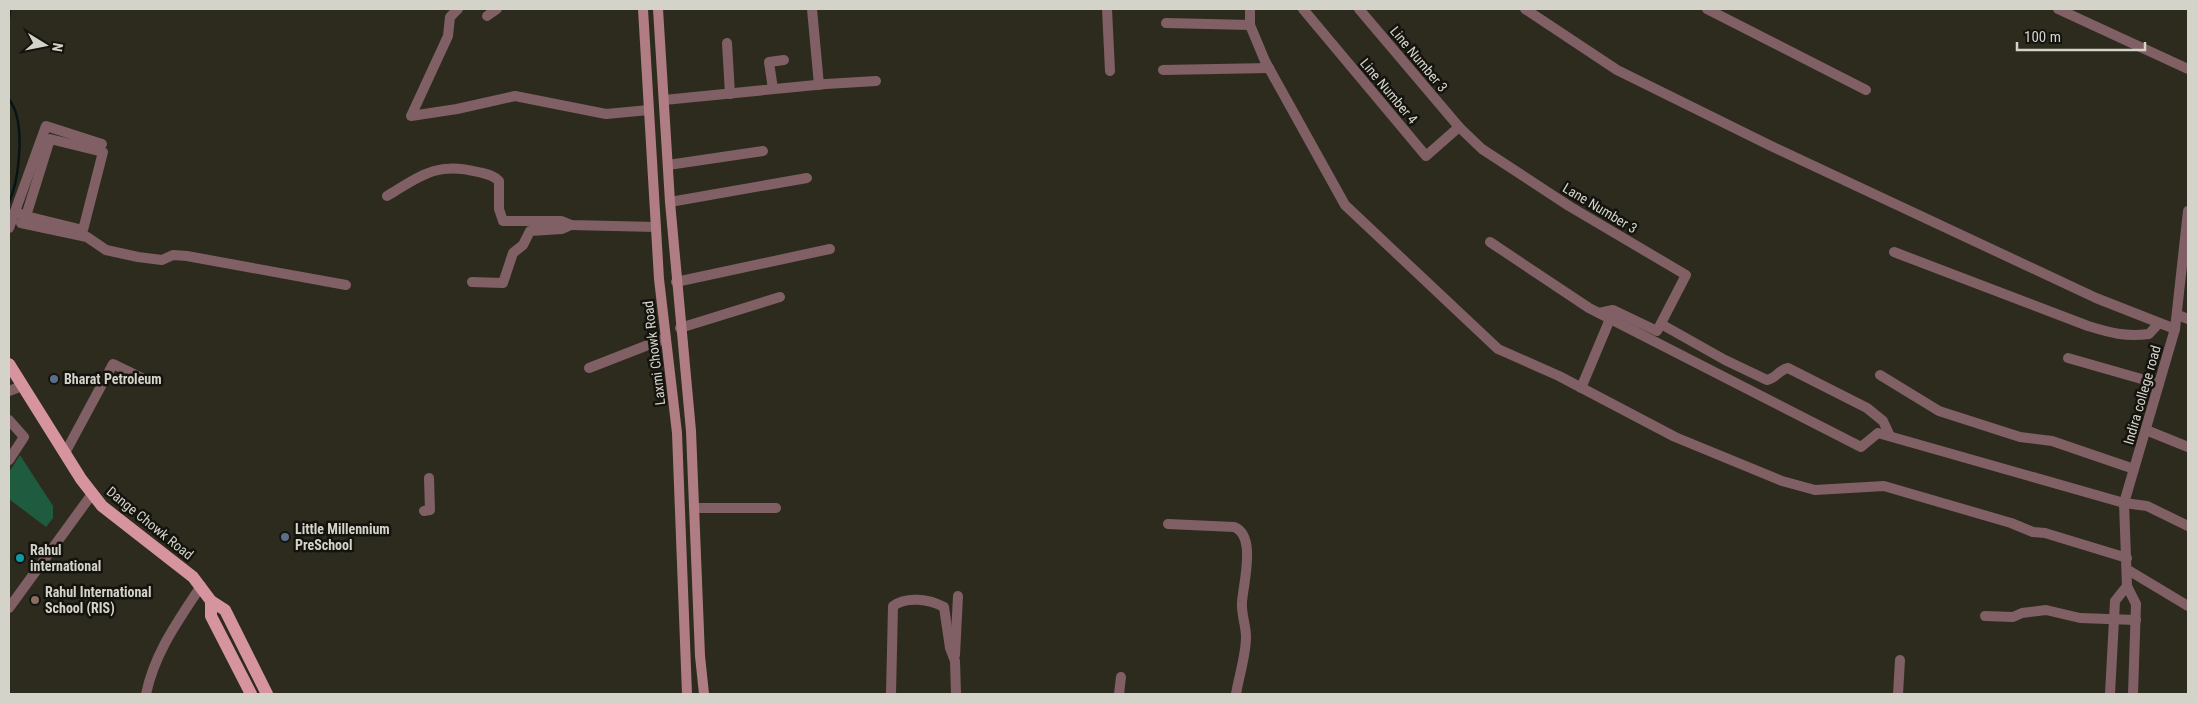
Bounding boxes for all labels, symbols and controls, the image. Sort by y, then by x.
north arrow [20,20,70,70]
scale bar [2017,20,2144,52]
street label: Line Number 3 [1387,23,1451,95]
text: 100 m [2024,28,2061,46]
text: N [49,42,66,53]
street label: Line Number 4 [1357,55,1421,127]
street label: Lane Number 3 [1560,180,1640,236]
street label: Laxmi Chowk Road [640,300,668,406]
street label: Indira college road [2120,344,2164,446]
place label: Bharat Petroleum [64,371,162,387]
marker: Bharat Petroleum [48,373,60,385]
street label: Dange Chowk Road [104,483,196,563]
place label: Little Millennium PreSchool [295,521,390,553]
marker: Little Millennium PreSchool [279,531,291,543]
place label: Rahul international [30,542,101,574]
marker: Rahul international [14,552,26,564]
place label: Rahul International School (RIS) [45,584,151,617]
marker: Rahul International School (RIS) [29,594,41,606]

